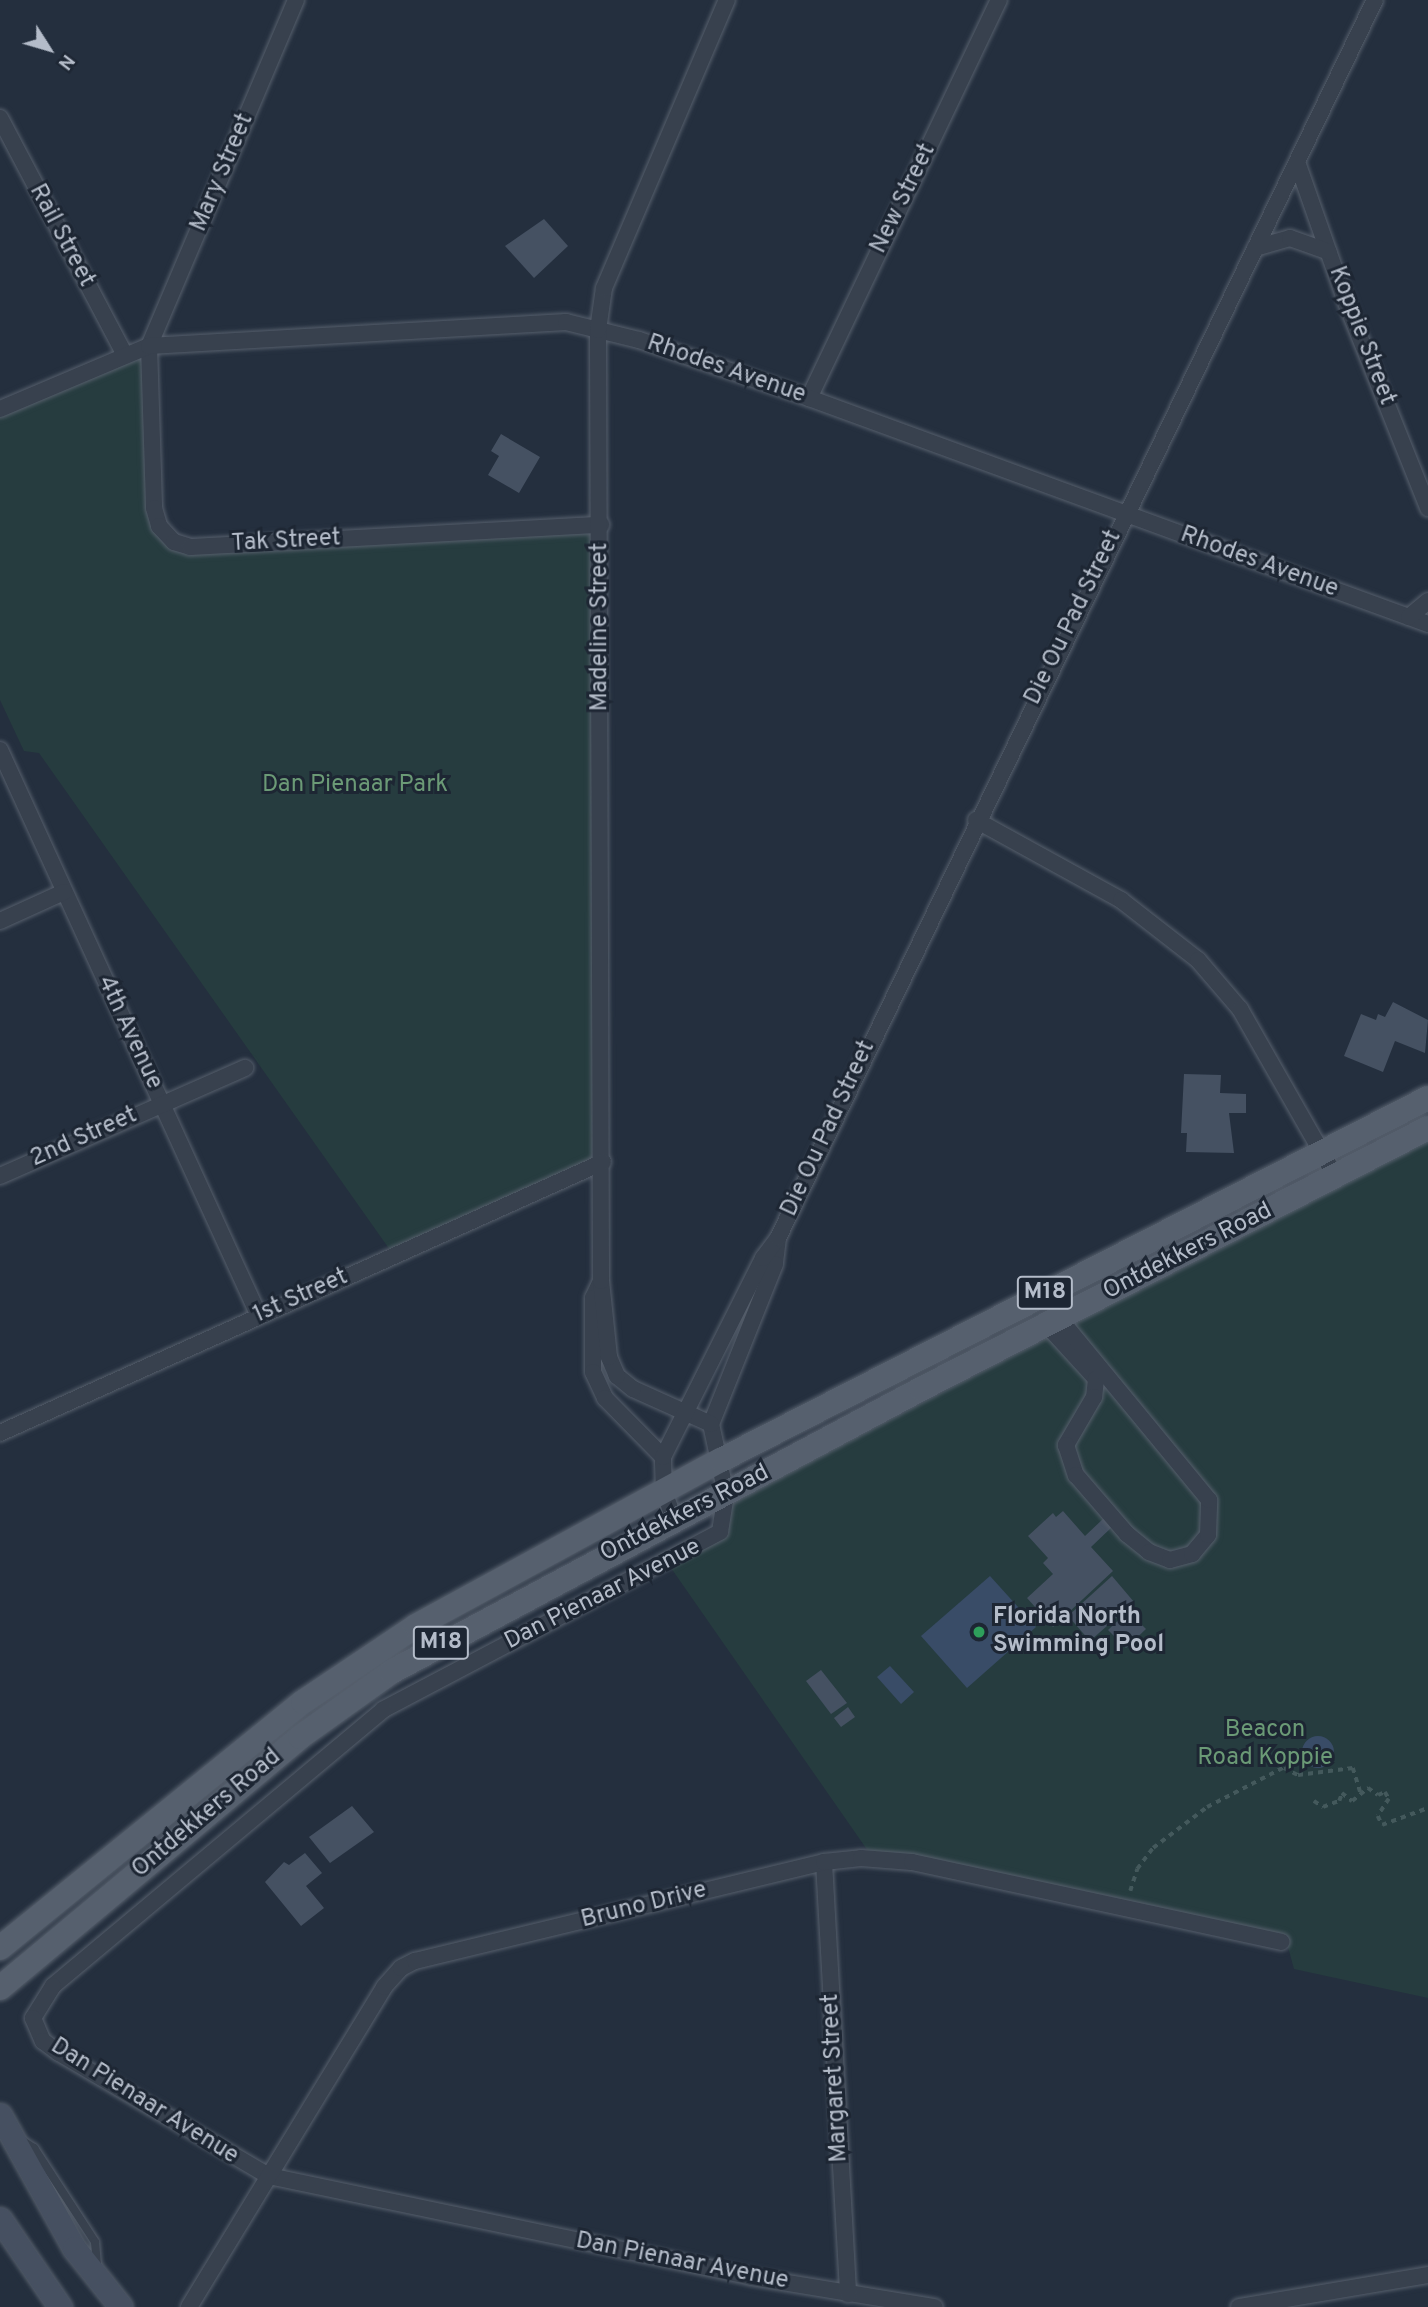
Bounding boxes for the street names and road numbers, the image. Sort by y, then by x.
street label: Mary Street [185,110,261,236]
street label: New Street [865,139,943,259]
street label: Rail Street [22,180,100,292]
street label: Koppie Street [1321,263,1401,409]
street label: Rhodes Avenue [642,329,810,411]
street label: Rhodes Avenue [1176,521,1342,605]
street label: Tak Street [231,525,341,559]
street label: Die Ou Pad Street [1019,526,1129,710]
street label: Madeline Street [587,543,615,711]
street label: 4th Avenue [90,971,168,1095]
street label: Die Ou Pad Street [776,1037,882,1221]
street label: 2nd Street [26,1102,142,1174]
street label: Ontdekkers Road [1099,1197,1277,1307]
street label: 1st Street [249,1263,353,1331]
road number: M18 [1015,1274,1075,1312]
street label: Ontdekkers Road [596,1459,774,1569]
street label: Dan Pienaar Avenue [500,1533,706,1657]
road number: M18 [411,1624,471,1662]
street label: Ontdekkers Road [127,1743,287,1885]
street label: Bruno Drive [578,1877,710,1935]
street label: Margaret Street [817,1993,855,2163]
street label: Dan Pienaar Avenue [44,2032,244,2172]
street label: Dan Pienaar Avenue [573,2227,791,2297]

